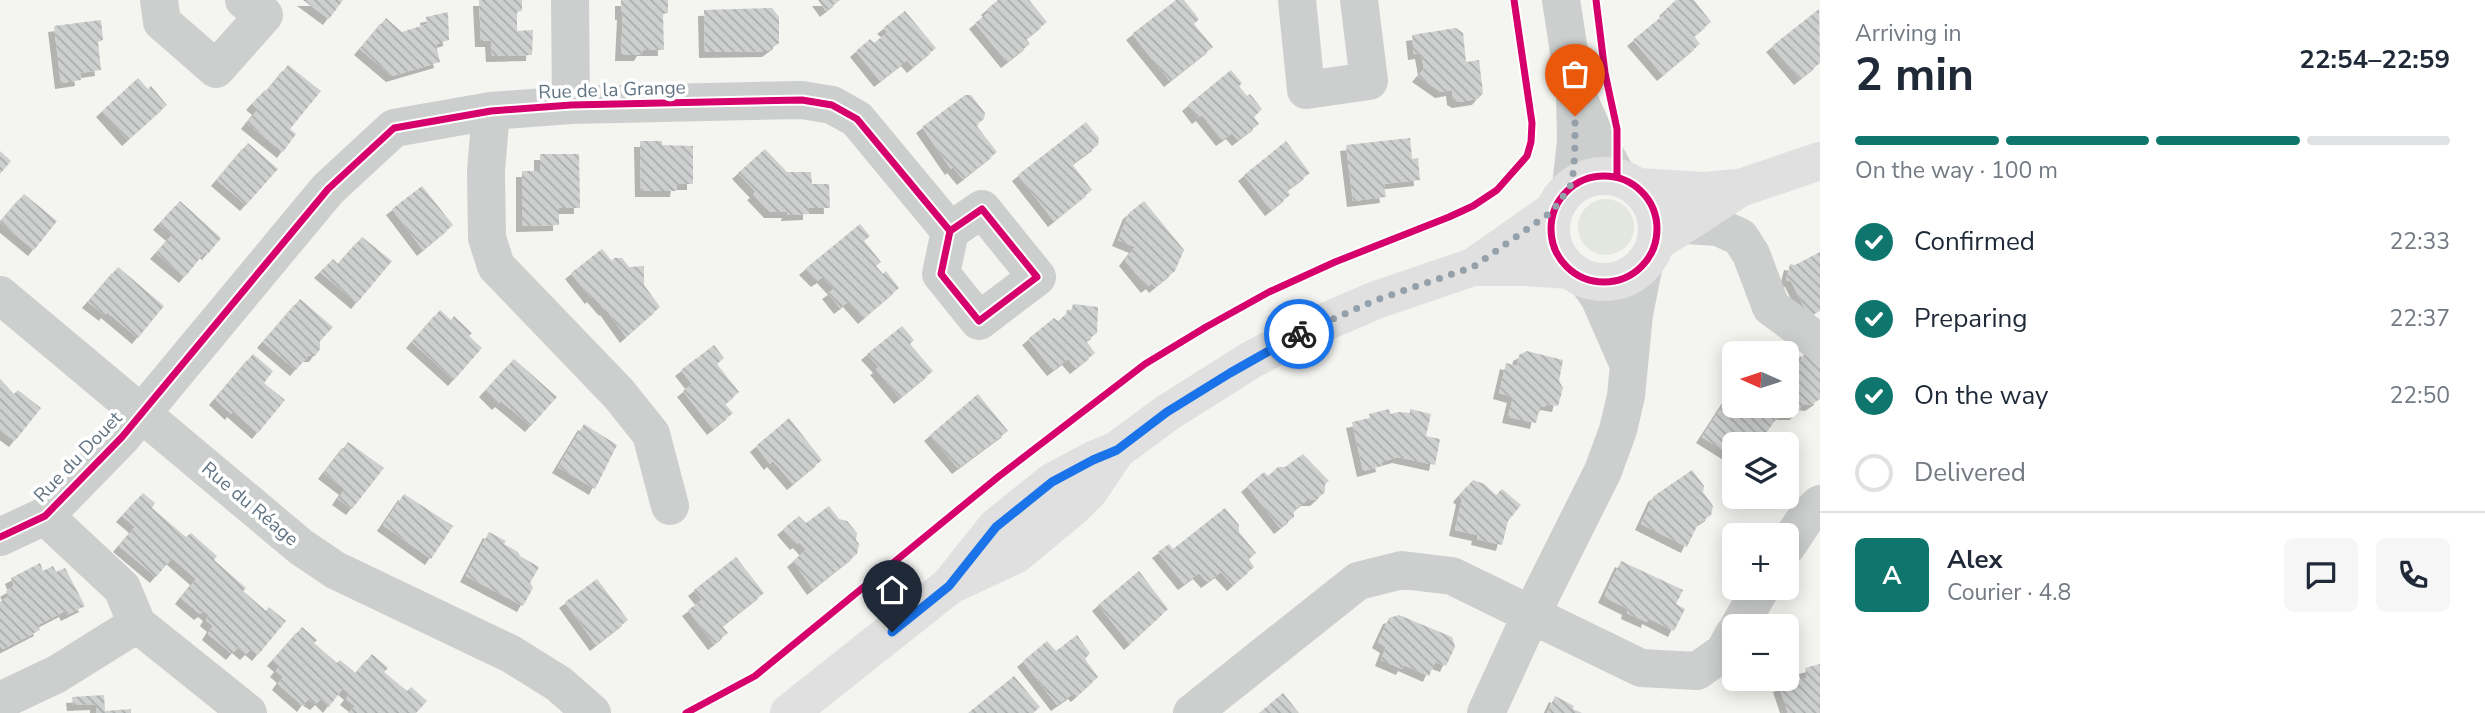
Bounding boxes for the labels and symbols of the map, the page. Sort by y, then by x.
pin [1545,44,1605,116]
street label: Rue de la Grange [538,74,686,106]
courier [1264,299,1334,369]
north arrow [1722,341,1799,418]
street label: Rue du Douet [28,406,128,508]
street label: Rue du Réage [196,456,304,552]
pin [862,560,922,632]

